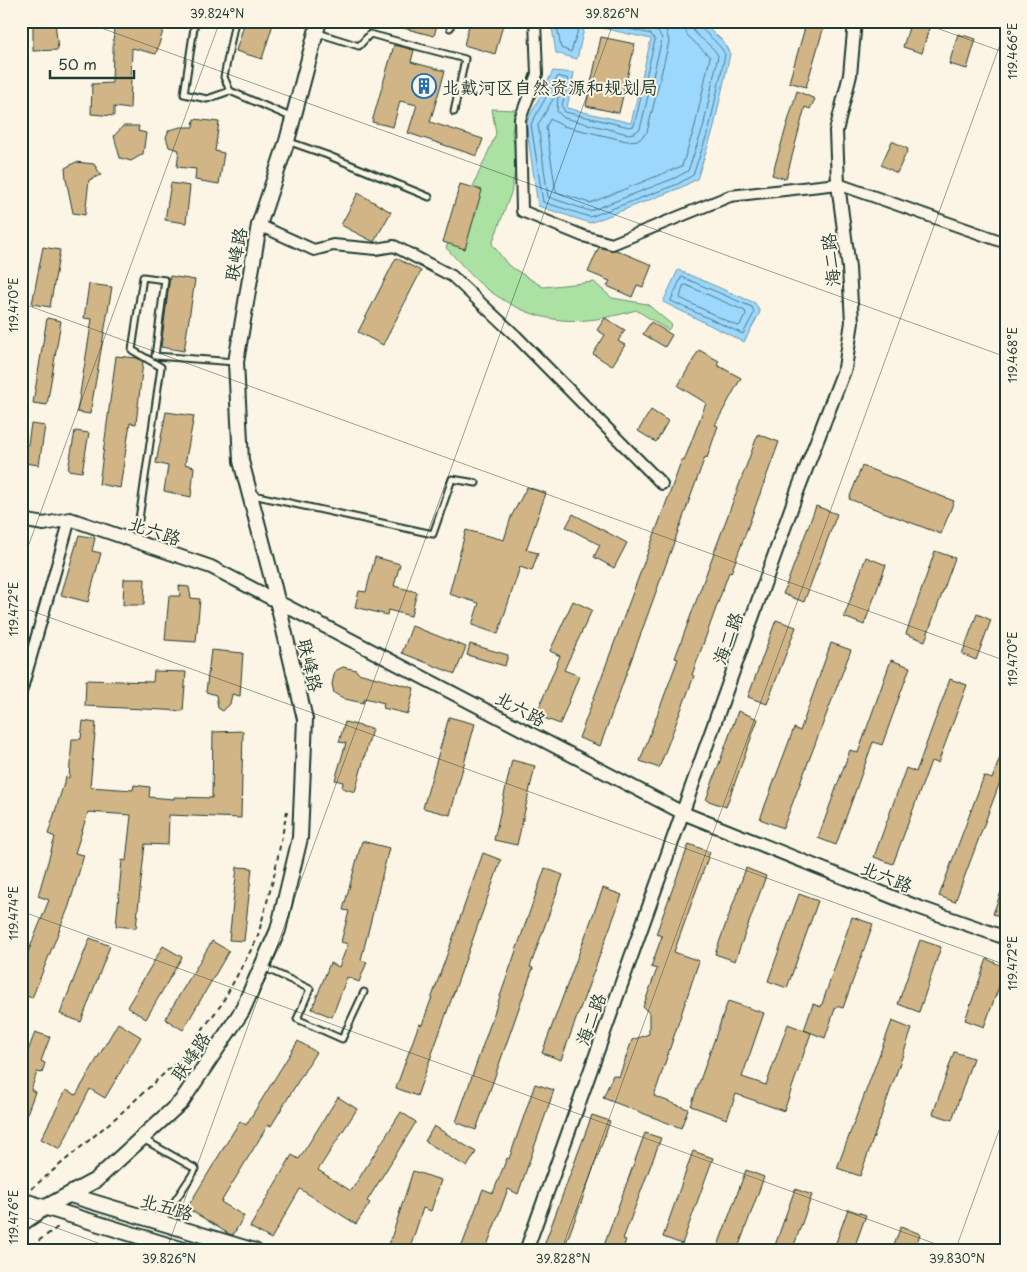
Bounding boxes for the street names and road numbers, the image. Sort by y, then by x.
street label: 联峰路 [217,225,253,283]
street label: 海二路 [814,232,846,288]
street label: 北六路 [125,509,185,551]
street label: 海二路 [705,608,749,668]
street label: 联峰路 [292,636,330,694]
street label: 北六路 [491,683,551,733]
street label: 北六路 [857,853,917,899]
street label: 海二路 [568,989,612,1049]
street label: 联峰路 [164,1026,216,1086]
street label: 北五路 [137,1186,197,1226]

